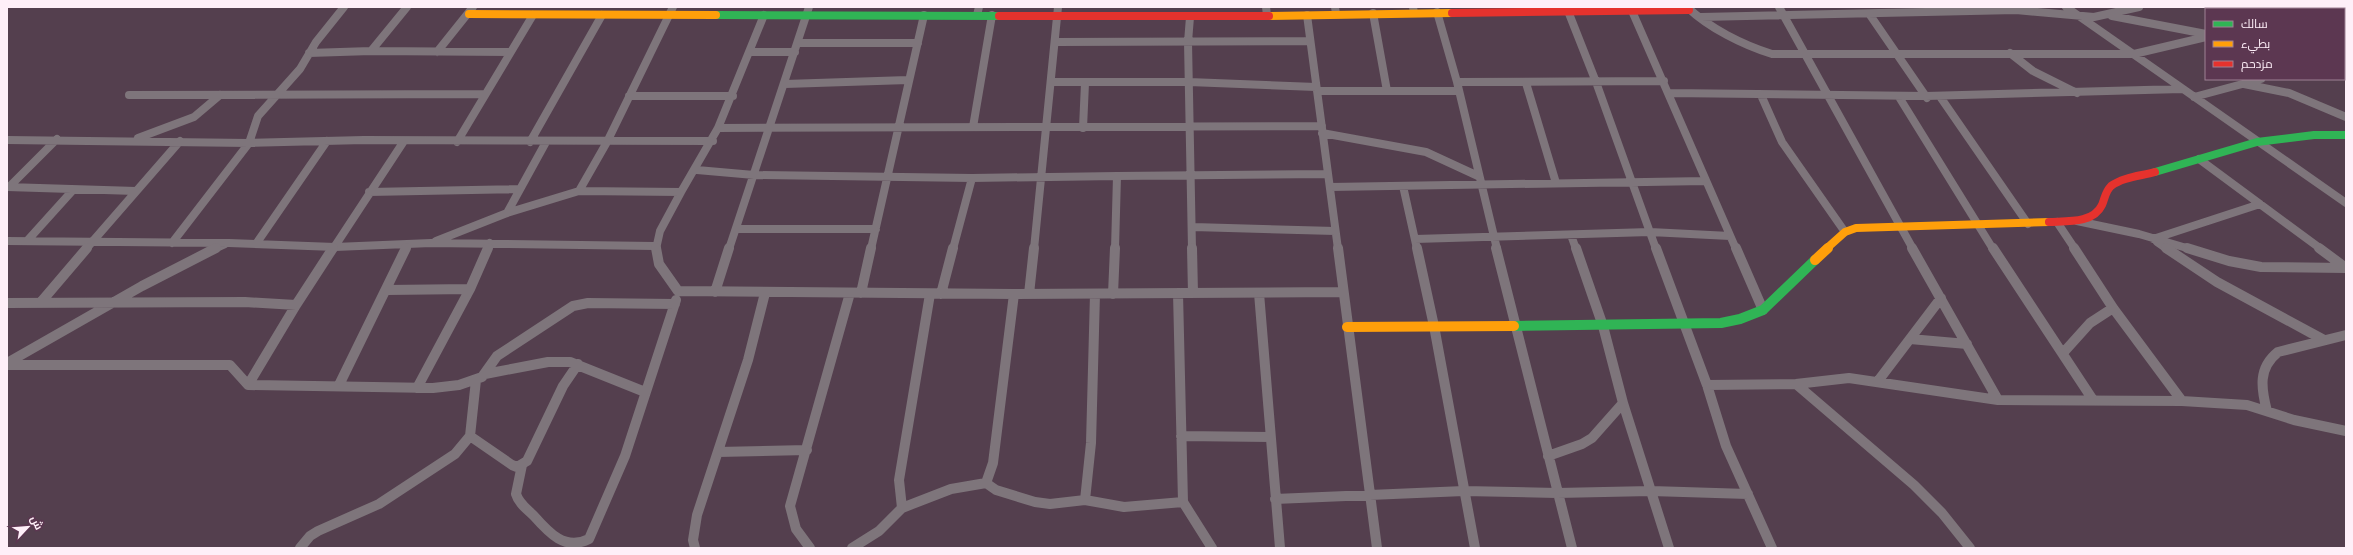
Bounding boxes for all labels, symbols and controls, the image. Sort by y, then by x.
legend [2205,8,2345,80]
text: سالك [2241,16,2268,31]
text: بطيء [2241,36,2270,54]
text: مزدحم [2241,56,2273,72]
north arrow [8,507,48,547]
text: ش [28,513,46,532]

